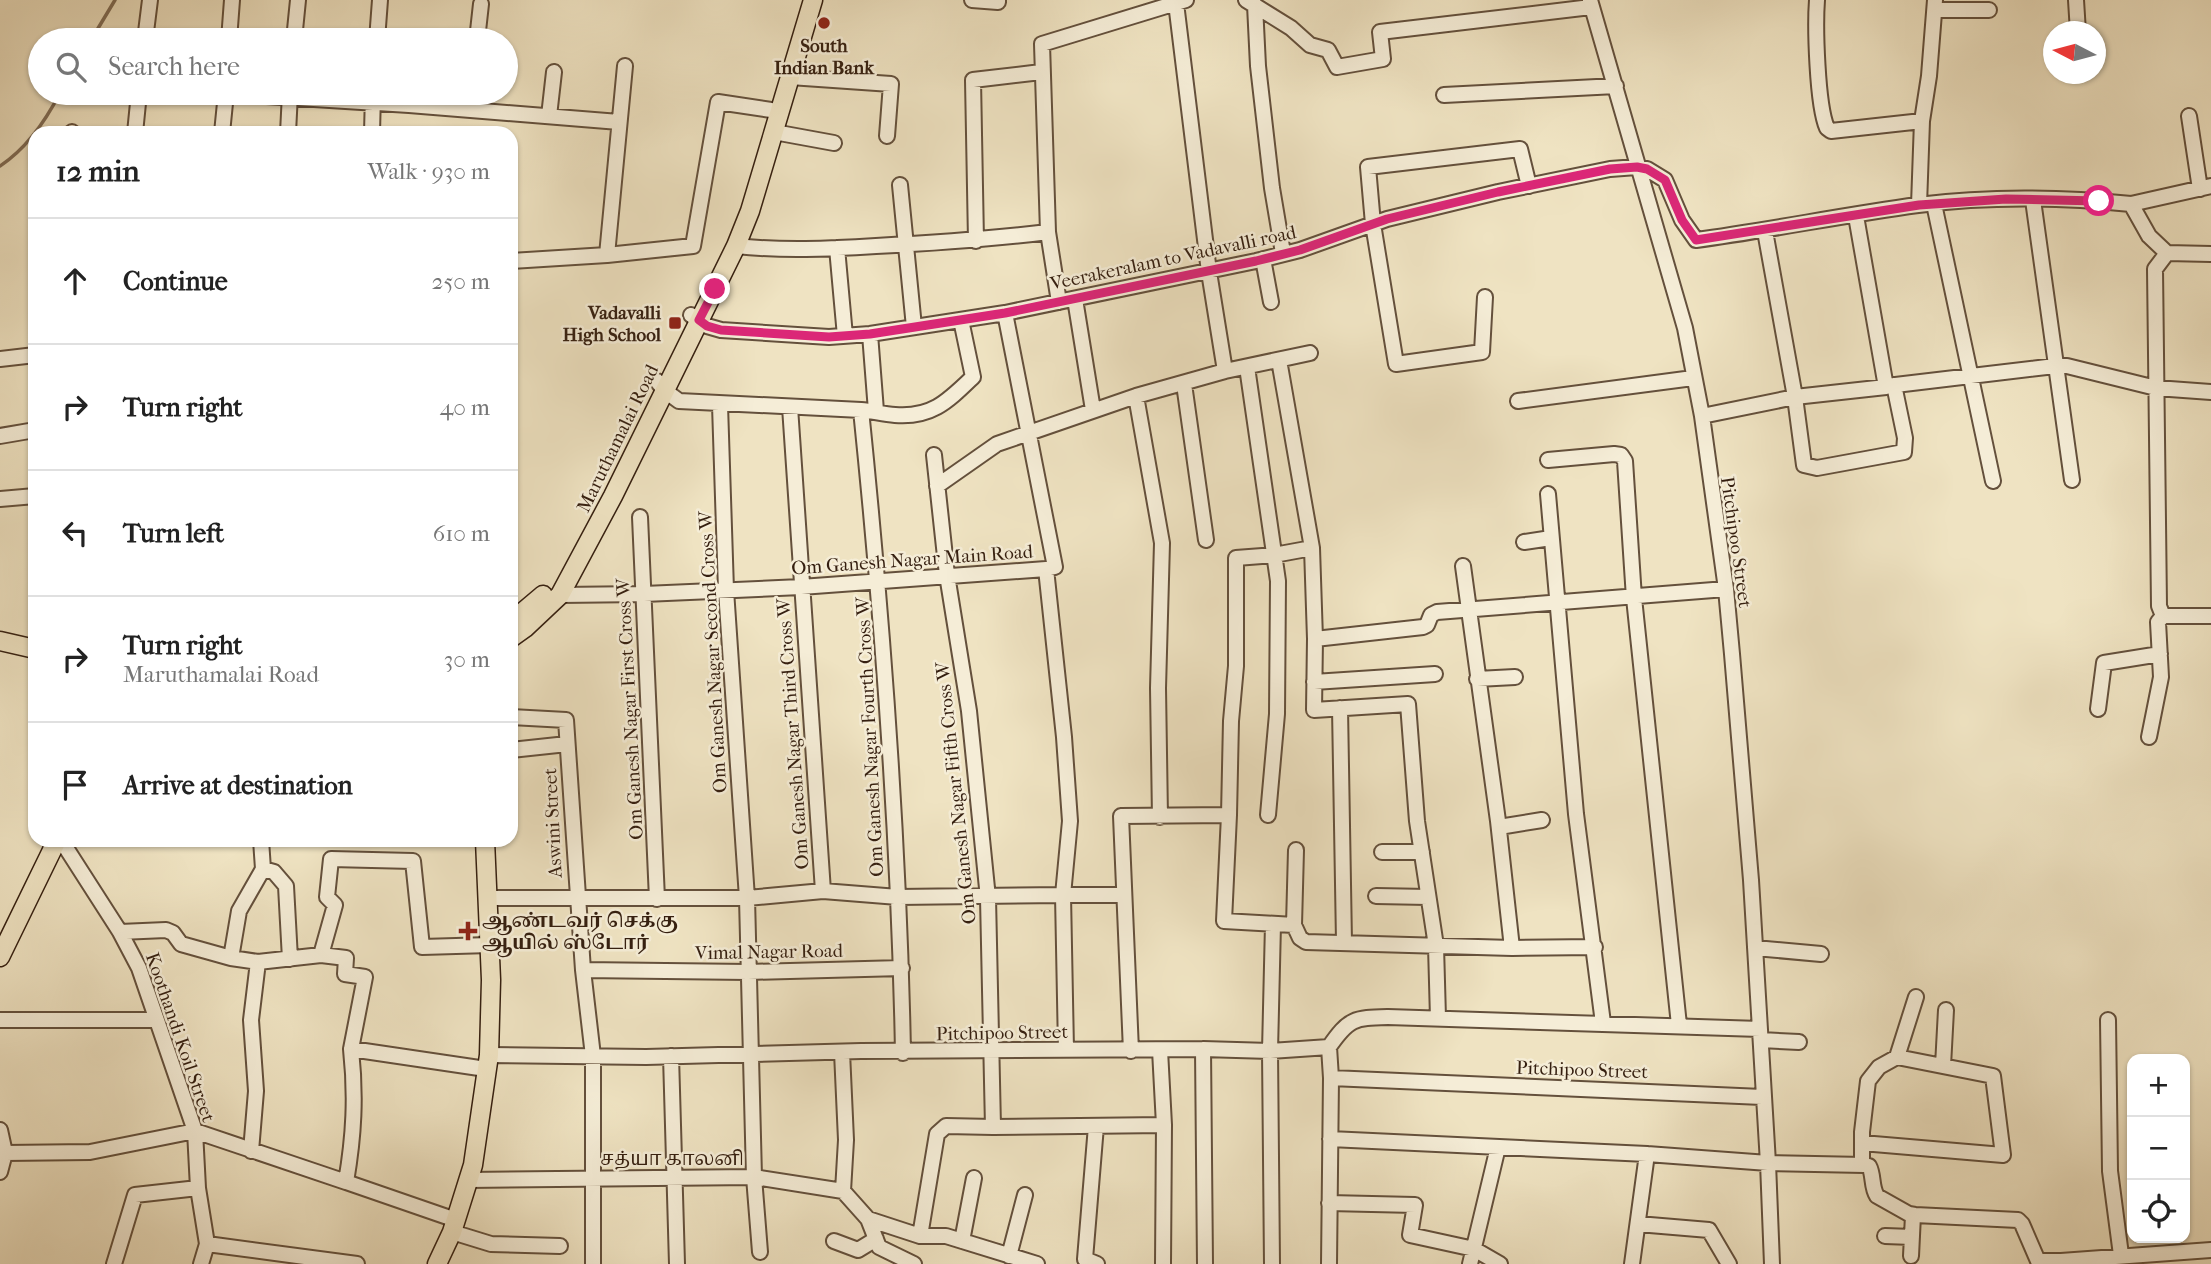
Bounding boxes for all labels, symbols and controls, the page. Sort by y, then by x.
marker: South Indian Bank [816,15,832,31]
north arrow [2043,21,2106,84]
search box [28,28,518,105]
place label: South Indian Bank [774,35,875,79]
icon: search [52,48,90,86]
text: Search here [108,51,240,82]
text: 12 min [56,154,140,189]
text: Walk · 930 m [367,158,490,185]
route start [2083,185,2114,216]
street label: Veerakeralam to Vadavalli road [1047,221,1299,295]
icon: ahead [56,262,94,300]
text: Continue [123,266,228,297]
text: 250 m [432,268,490,295]
route end [699,273,730,304]
place label: Vadavalli High School [562,302,662,346]
marker: Vadavalli High School [667,315,683,331]
street label: Maruthamalai Road [573,360,664,516]
icon: right [56,388,94,426]
text: Turn right [123,392,243,423]
text: 40 m [440,394,490,421]
street label: Pitchipoo Street [1716,475,1756,609]
street label: Om Ganesh Nagar Second Cross W [695,509,731,794]
icon: left [56,514,94,552]
text: Turn left [123,518,224,549]
text: 610 m [433,520,490,547]
street label: Om Ganesh Nagar Main Road [790,541,1034,579]
street label: Om Ganesh Nagar First Cross W [612,576,648,840]
street label: Om Ganesh Nagar Fourth Cross W [852,595,888,877]
street label: Om Ganesh Nagar Third Cross W [772,596,813,870]
text: Turn right [123,630,243,661]
icon: right [56,640,94,678]
text: 30 m [444,646,490,673]
street label: Om Ganesh Nagar Fifth Cross W [931,659,981,925]
text: Maruthamalai Road [123,661,319,688]
icon: arrive [56,766,94,804]
street label: Aswini Street [539,767,567,879]
text: Arrive at destination [123,770,353,801]
place label: ஆண்டவர் செக்கு ஆயில் ஸ்டோர் [482,910,678,958]
marker: ஆண்டவர் செக்கு ஆயில் ஸ்டோர் [460,923,476,939]
street label: Vimal Nagar Road [694,940,844,964]
street label: Koothandi Koil Street [141,950,219,1125]
street label: Pitchipoo Street [936,1021,1068,1045]
map controls [2127,1054,2190,1243]
button: + [2127,1054,2190,1117]
street label: Pitchipoo Street [1516,1057,1649,1083]
button: − [2127,1117,2190,1180]
street label: சத்யா காலனி [600,1148,744,1170]
button: locate [2127,1180,2190,1243]

